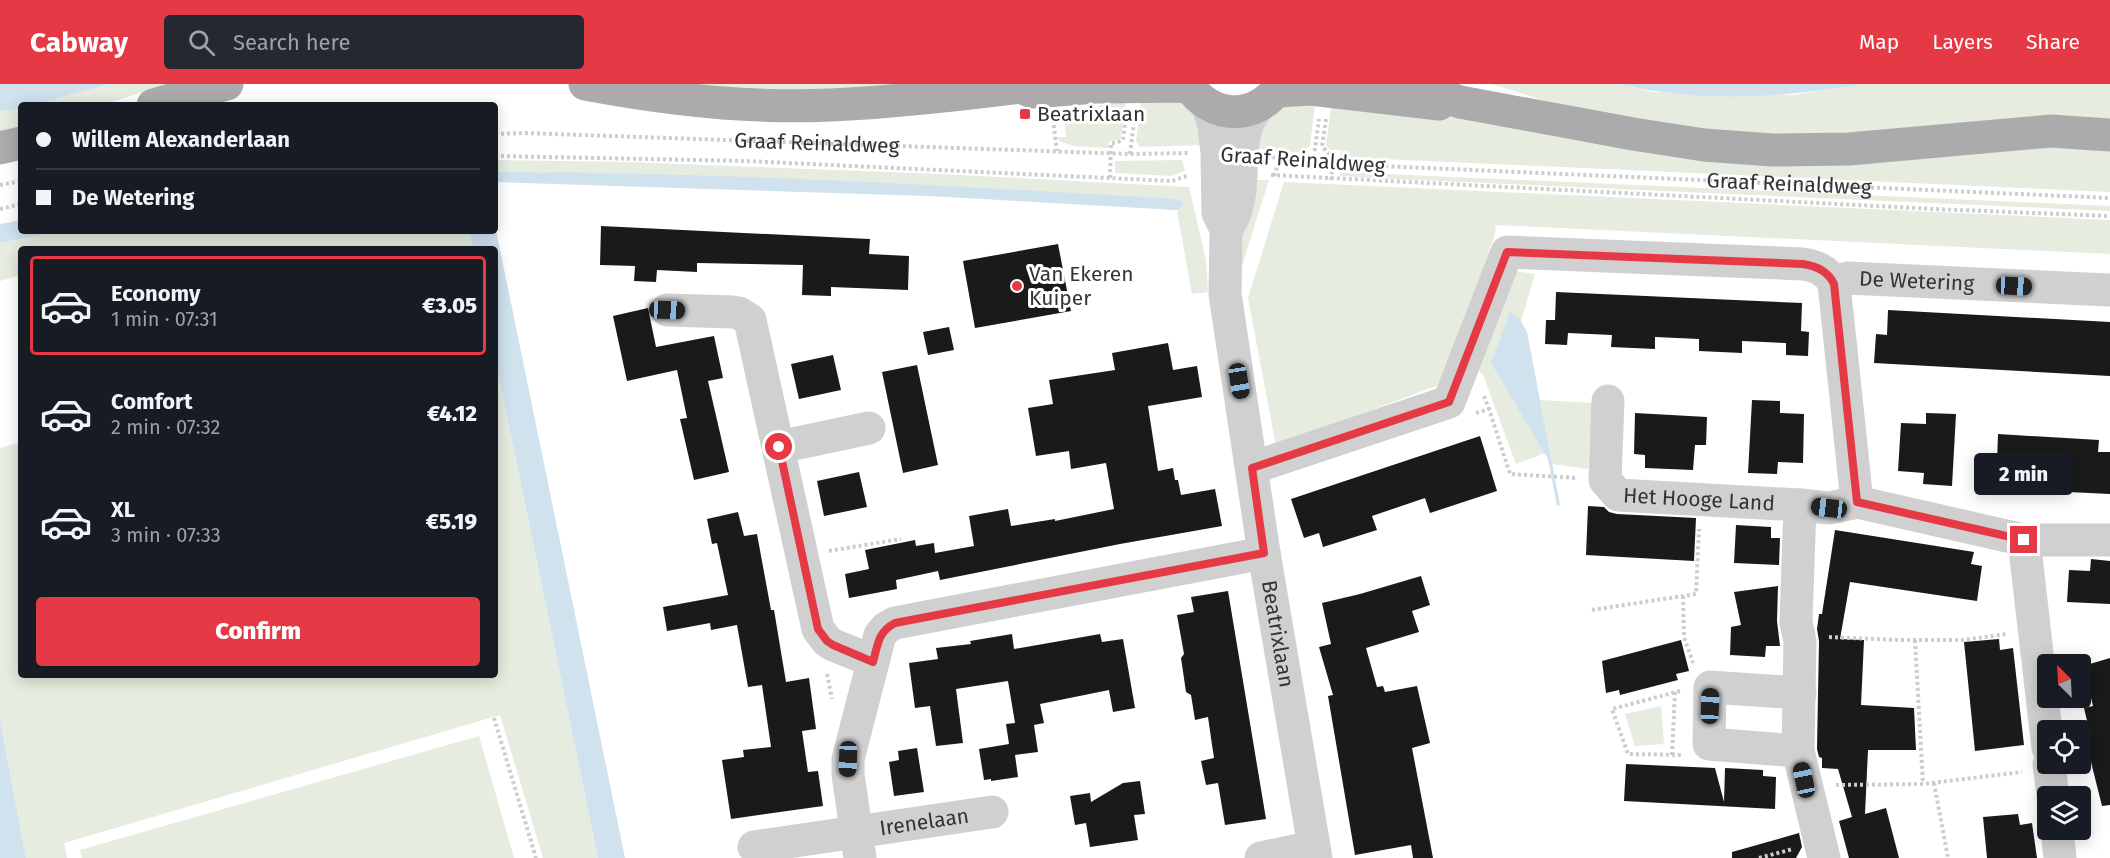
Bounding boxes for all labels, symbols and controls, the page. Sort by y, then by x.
search box [164,15,584,69]
text: Cabway [30,26,128,59]
icon: search [185,26,218,59]
text: Search here [233,29,350,56]
text: Map [1859,29,1899,55]
text: Layers [1932,29,1993,55]
text: Share [2026,29,2080,55]
place label: Beatrixlaan [1037,101,1145,127]
marker: Beatrixlaan [1018,107,1032,121]
text: Willem Alexanderlaan [72,126,290,153]
street label: Graaf Reinaldweg [734,127,900,159]
street label: Graaf Reinaldweg [1220,141,1386,179]
street label: Graaf Reinaldweg [1706,167,1872,201]
text: De Wetering [72,184,194,211]
place label: Van Ekeren Kuiper [1029,261,1134,311]
street label: De Wetering [1858,266,1975,297]
car [1996,276,2032,296]
icon: car [39,279,93,333]
marker: Van Ekeren Kuiper [1010,279,1024,293]
text: Economy [111,280,200,307]
text: €3.05 [422,292,477,319]
car [649,300,685,320]
text: 1 min · 07:31 [111,307,218,331]
car [1227,362,1251,400]
icon: car [39,387,93,441]
text: Comfort [111,388,192,415]
text: €4.12 [427,400,477,427]
text: 2 min · 07:32 [111,415,220,439]
route start [765,433,792,460]
callout: 2 min [1974,453,2074,495]
text: 2 min [1999,462,2048,486]
street label: Het Hooge Land [1622,482,1776,517]
icon: car [39,495,93,549]
text: XL [111,496,135,523]
car [1810,497,1848,519]
text: €5.19 [426,508,477,535]
text: 3 min · 07:33 [111,523,221,547]
route end [2010,526,2037,553]
street label: Beatrixlaan [1256,578,1300,689]
button: Confirm [36,597,480,666]
north arrow [2037,654,2091,708]
map controls [2037,654,2091,840]
car [1700,688,1720,724]
button: locate [2037,720,2091,774]
car [838,741,858,777]
car [1791,761,1817,799]
button: layers [2037,786,2091,840]
street label: Irenelaan [878,803,971,841]

